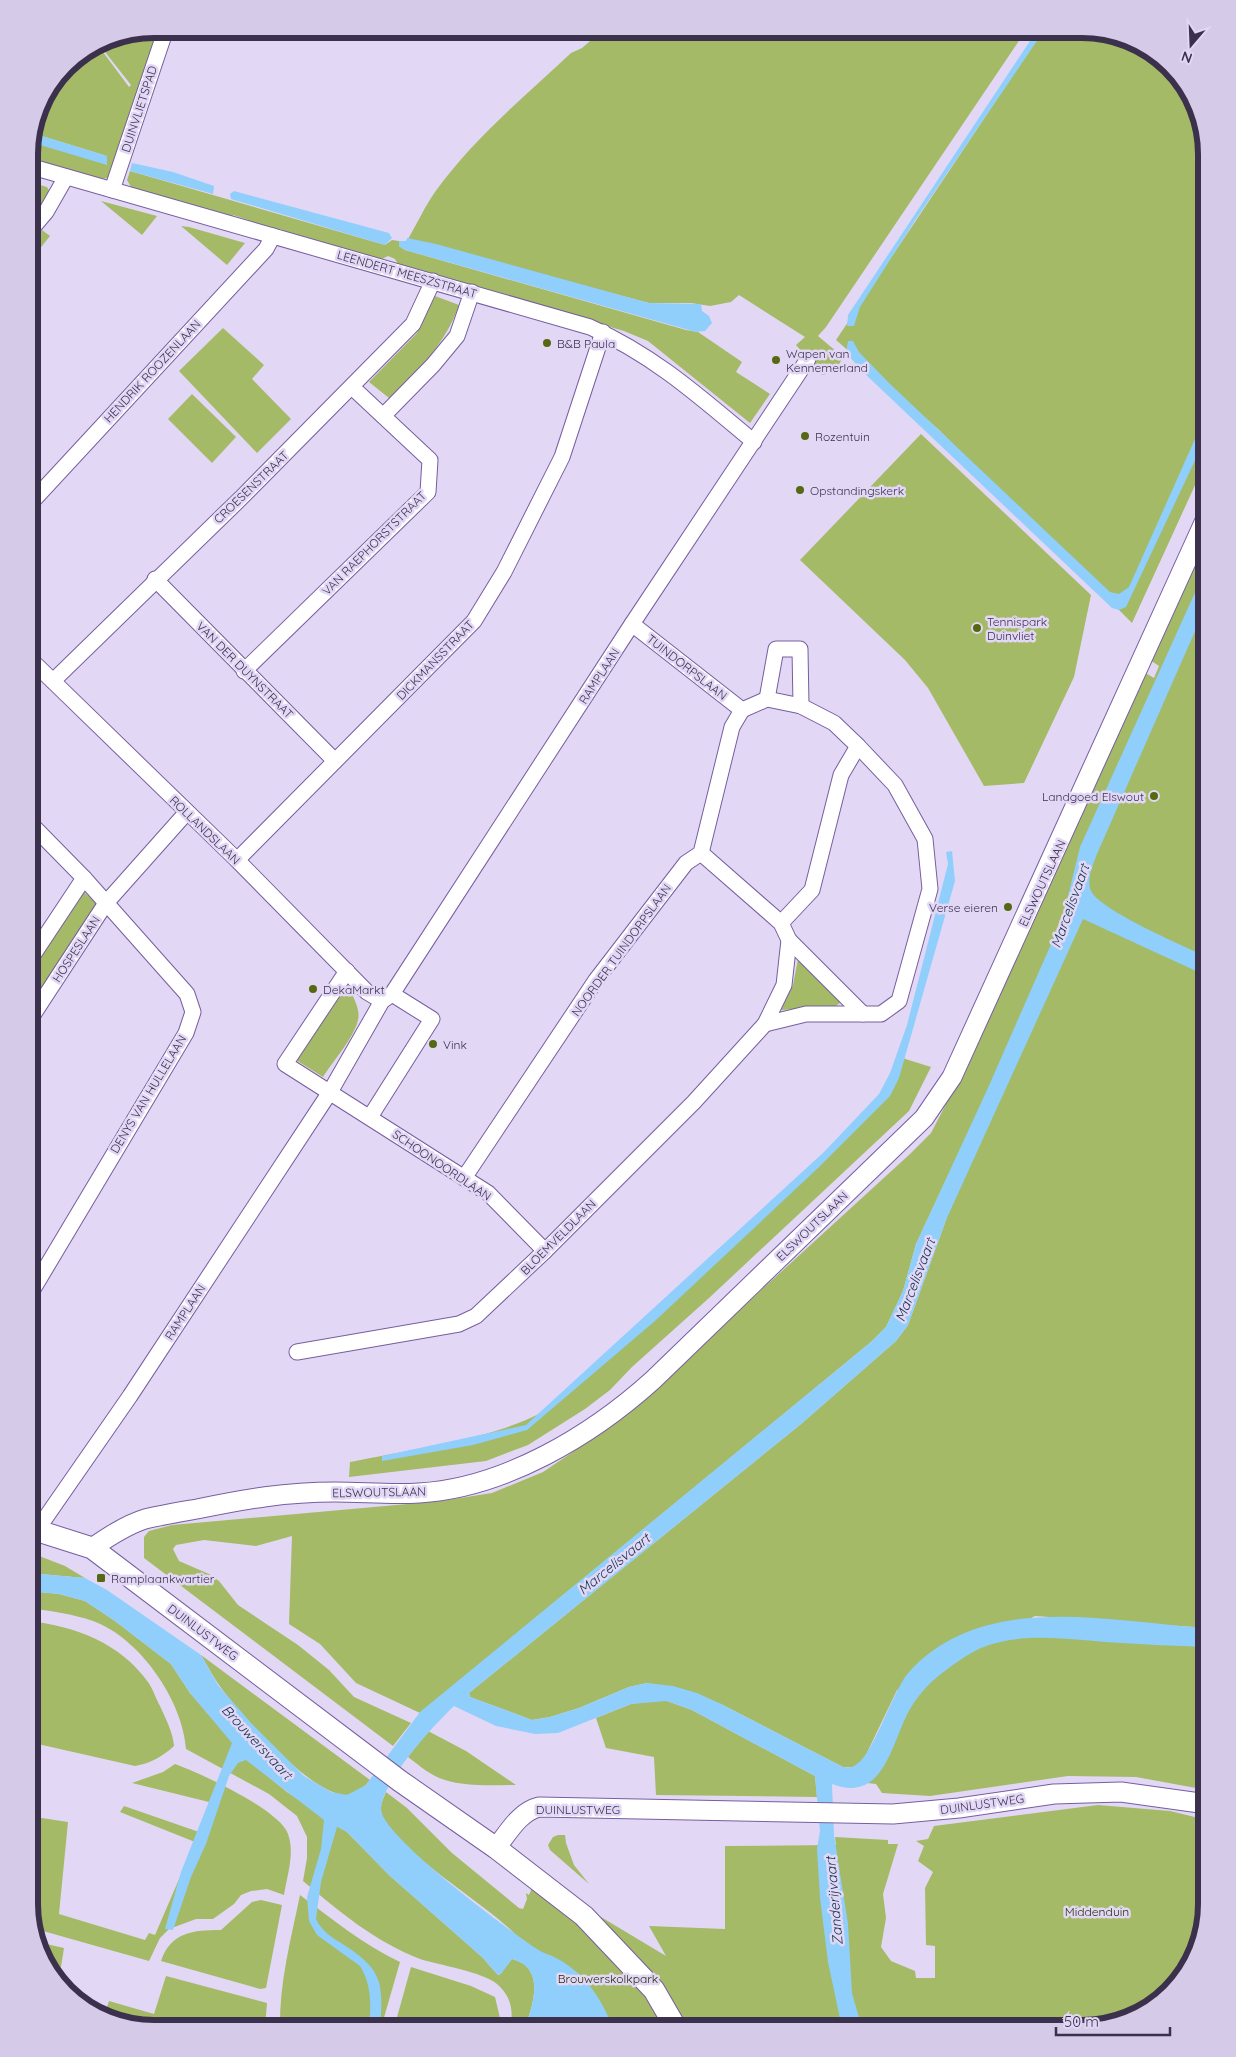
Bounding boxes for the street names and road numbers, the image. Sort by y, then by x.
street label: DUINVLIETSPAD [118,63,160,154]
street label: LEENDERT MEESZSTRAAT [335,247,479,301]
street label: HENDRIK ROOZENLAAN [100,316,204,426]
street label: CROESENSTRAAT [210,447,292,527]
street label: VAN RAEPHORSTSTRAAT [319,488,429,598]
street label: DICKMANSSTRAAT [393,617,477,703]
street label: VAN DER DUYNSTRAAT [193,618,297,722]
street label: TUINDORPSLAAN [644,631,730,703]
street label: RAMPLAAN [575,645,623,707]
street label: ROLLANDSLAAN [167,793,243,867]
street label: ELSWOUTSLAAN [1015,837,1069,929]
street label: NOORDER TUINDORPSLAAN [568,881,674,1019]
street label: HOSPESLAAN [49,913,103,985]
street label: DENYS VAN HULLELAAN [107,1032,189,1156]
street label: SCHOONOORDLAAN [390,1126,494,1204]
street label: ELSWOUTSLAAN [773,1188,851,1264]
street label: BLOEMVELDLAAN [517,1196,599,1278]
street label: RAMPLAAN [161,1281,209,1343]
street label: ELSWOUTSLAAN [332,1484,426,1500]
street label: DUINLUSTWEG [165,1601,241,1663]
street label: DUINLUSTWEG [939,1791,1025,1817]
street label: DUINLUSTWEG [536,1802,620,1817]

